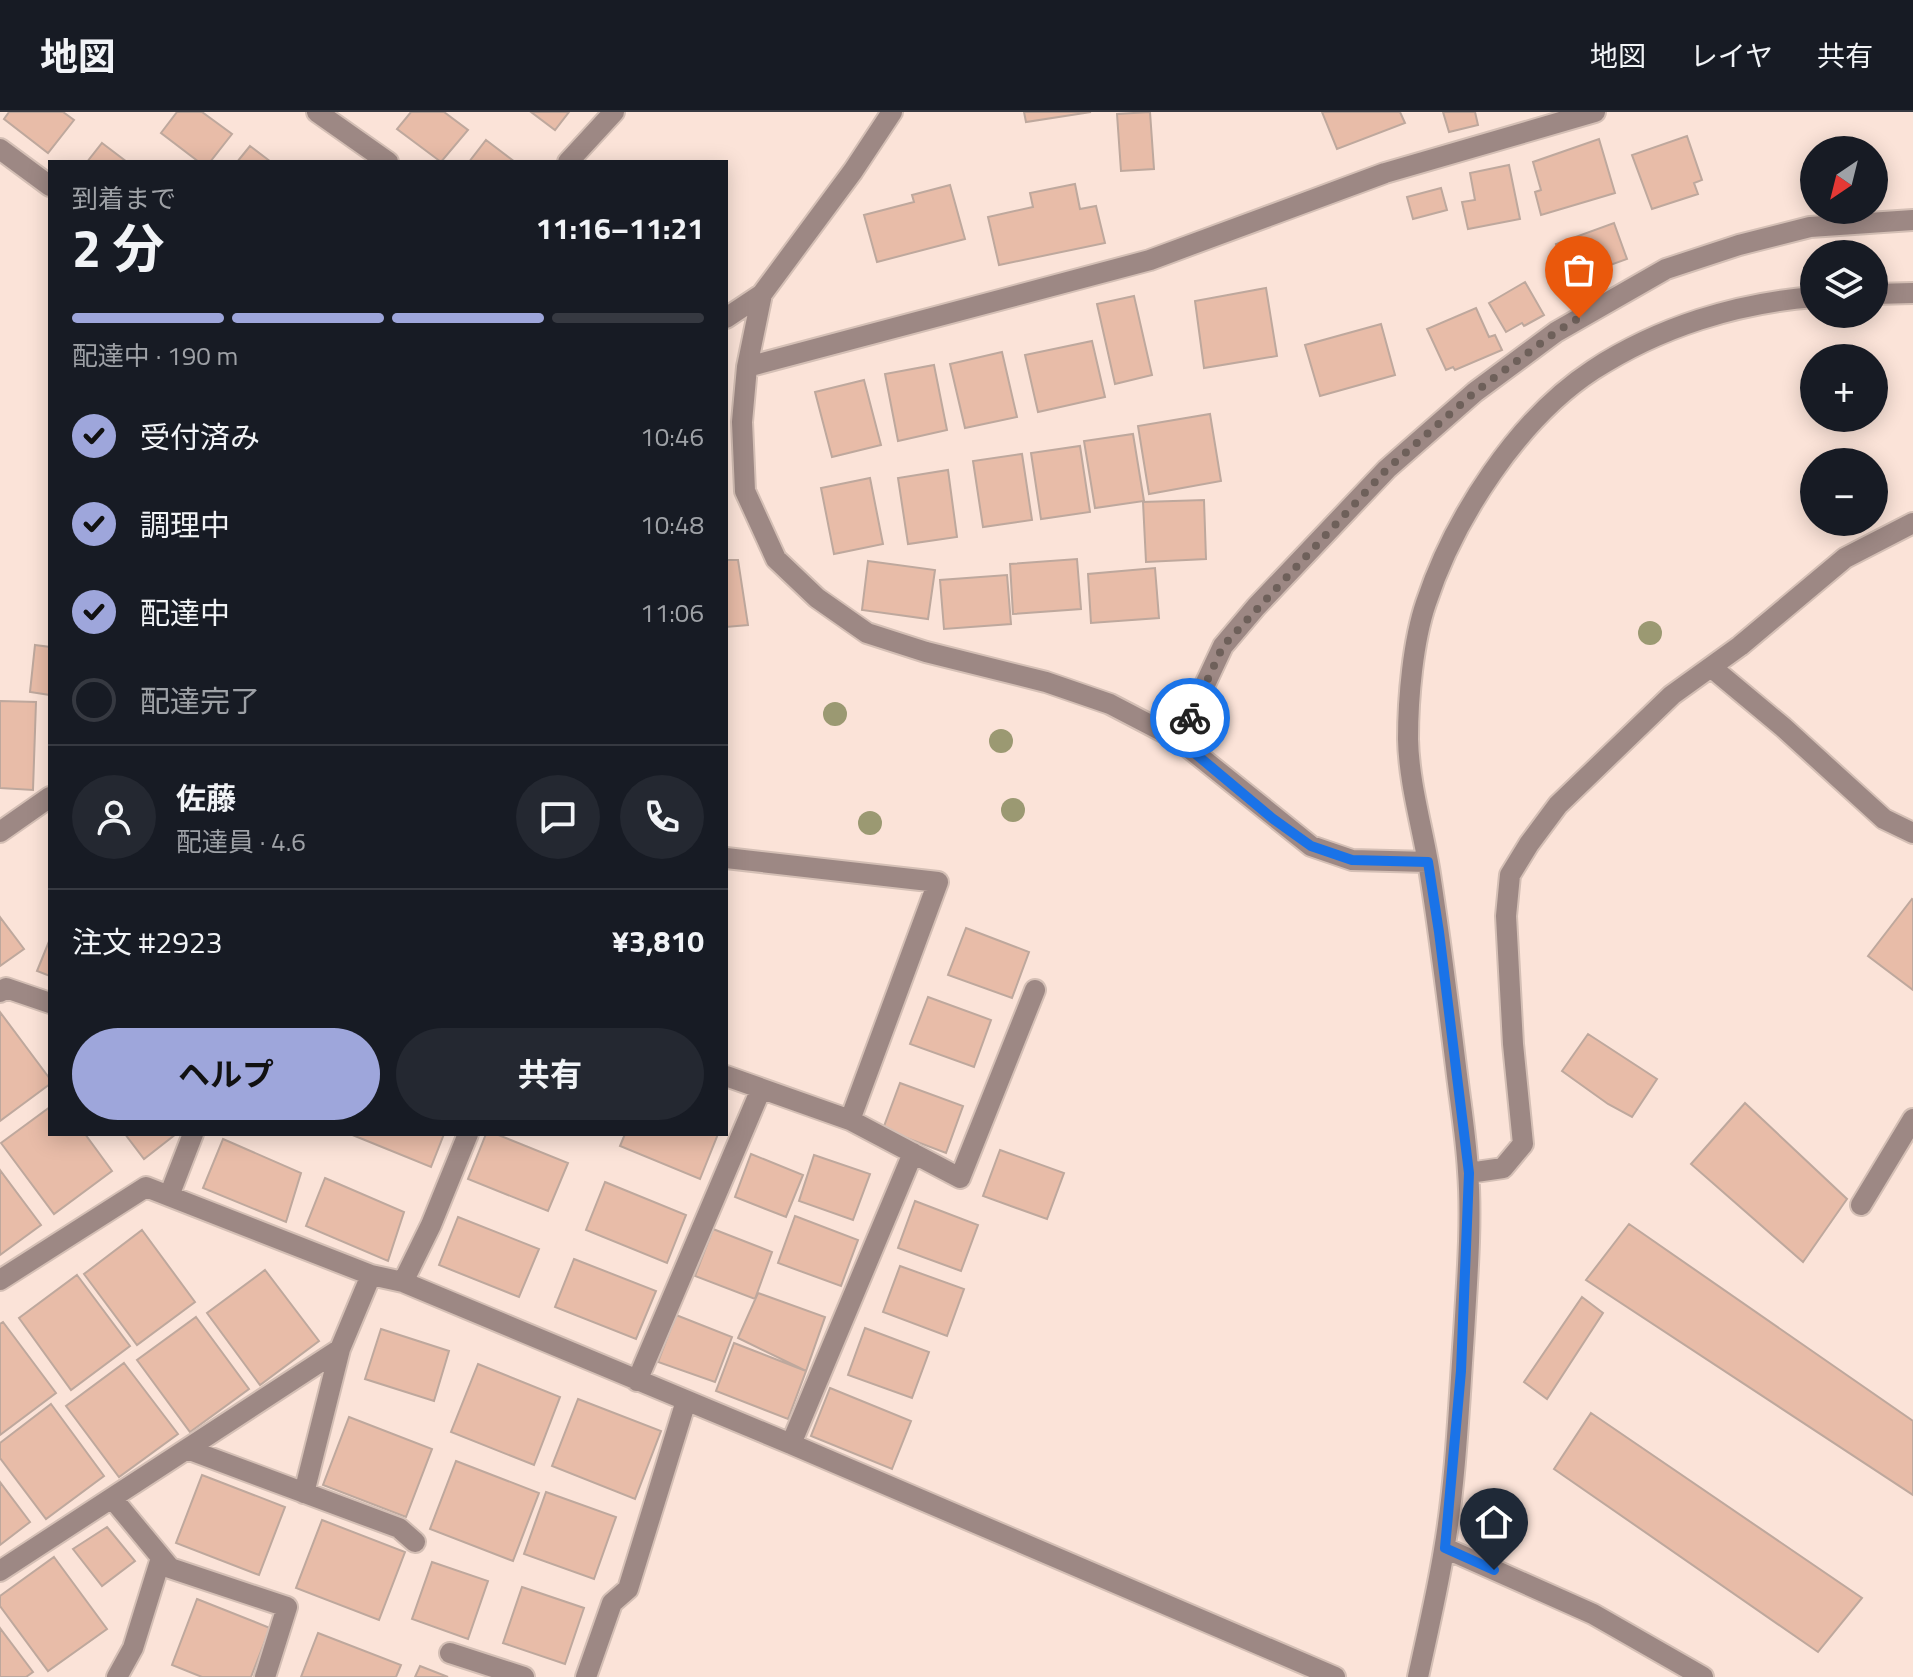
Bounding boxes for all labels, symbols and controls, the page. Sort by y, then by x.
text: 地図 [40,27,116,85]
text: 地図 [1590,34,1646,77]
text: レイヤ [1690,34,1773,77]
text: 共有 [1817,34,1873,77]
north arrow [1800,136,1888,224]
map controls [1800,136,1888,536]
text: 到着まで [72,179,176,218]
text: 11:16–11:21 [536,205,704,251]
text: 2 分 [72,208,165,287]
pin [1545,236,1613,318]
button: layers [1800,240,1888,328]
icon: bag [1557,248,1601,292]
text: 配達中 · 190 m [72,336,238,375]
button: + [1800,344,1888,432]
icon: check [72,414,116,458]
text: 受付済み [140,414,260,460]
text: 10:46 [640,417,704,456]
button: − [1800,448,1888,536]
icon: check [72,502,116,546]
text: 調理中 [140,502,230,548]
text: 10:48 [640,505,704,544]
icon: check [72,590,116,634]
text: 配達中 [140,590,230,636]
text: 11:06 [640,593,704,632]
text: 配達完了 [140,678,260,724]
courier [1150,678,1230,758]
icon: bike [1168,696,1212,740]
button: person [72,775,156,859]
text: 佐藤 [176,775,236,821]
button: chat [516,775,600,859]
button: phone [620,775,704,859]
text: 配達員 · 4.6 [176,822,306,861]
text: ¥3,810 [612,918,704,964]
text: 注文 #2923 [72,919,223,965]
button: ヘルプ [72,1028,380,1120]
button: 共有 [396,1028,704,1120]
pin [1460,1488,1528,1570]
icon: home [1472,1500,1516,1544]

